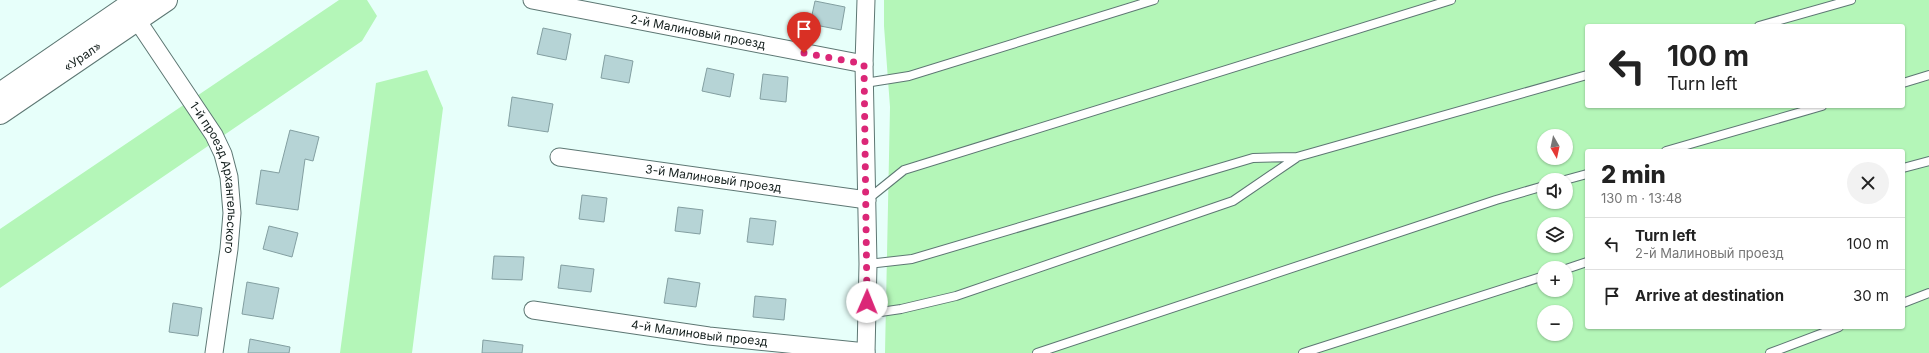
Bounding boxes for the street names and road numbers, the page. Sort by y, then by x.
street label: 2-й Малиновый проезд [629,11,767,52]
street label: «Урал» [61,38,104,74]
street label: 1-й проезд Архангельского [187,98,240,255]
street label: 3-й Малиновый проезд [644,161,783,195]
street label: 4-й Малиновый проезд [630,317,769,349]

